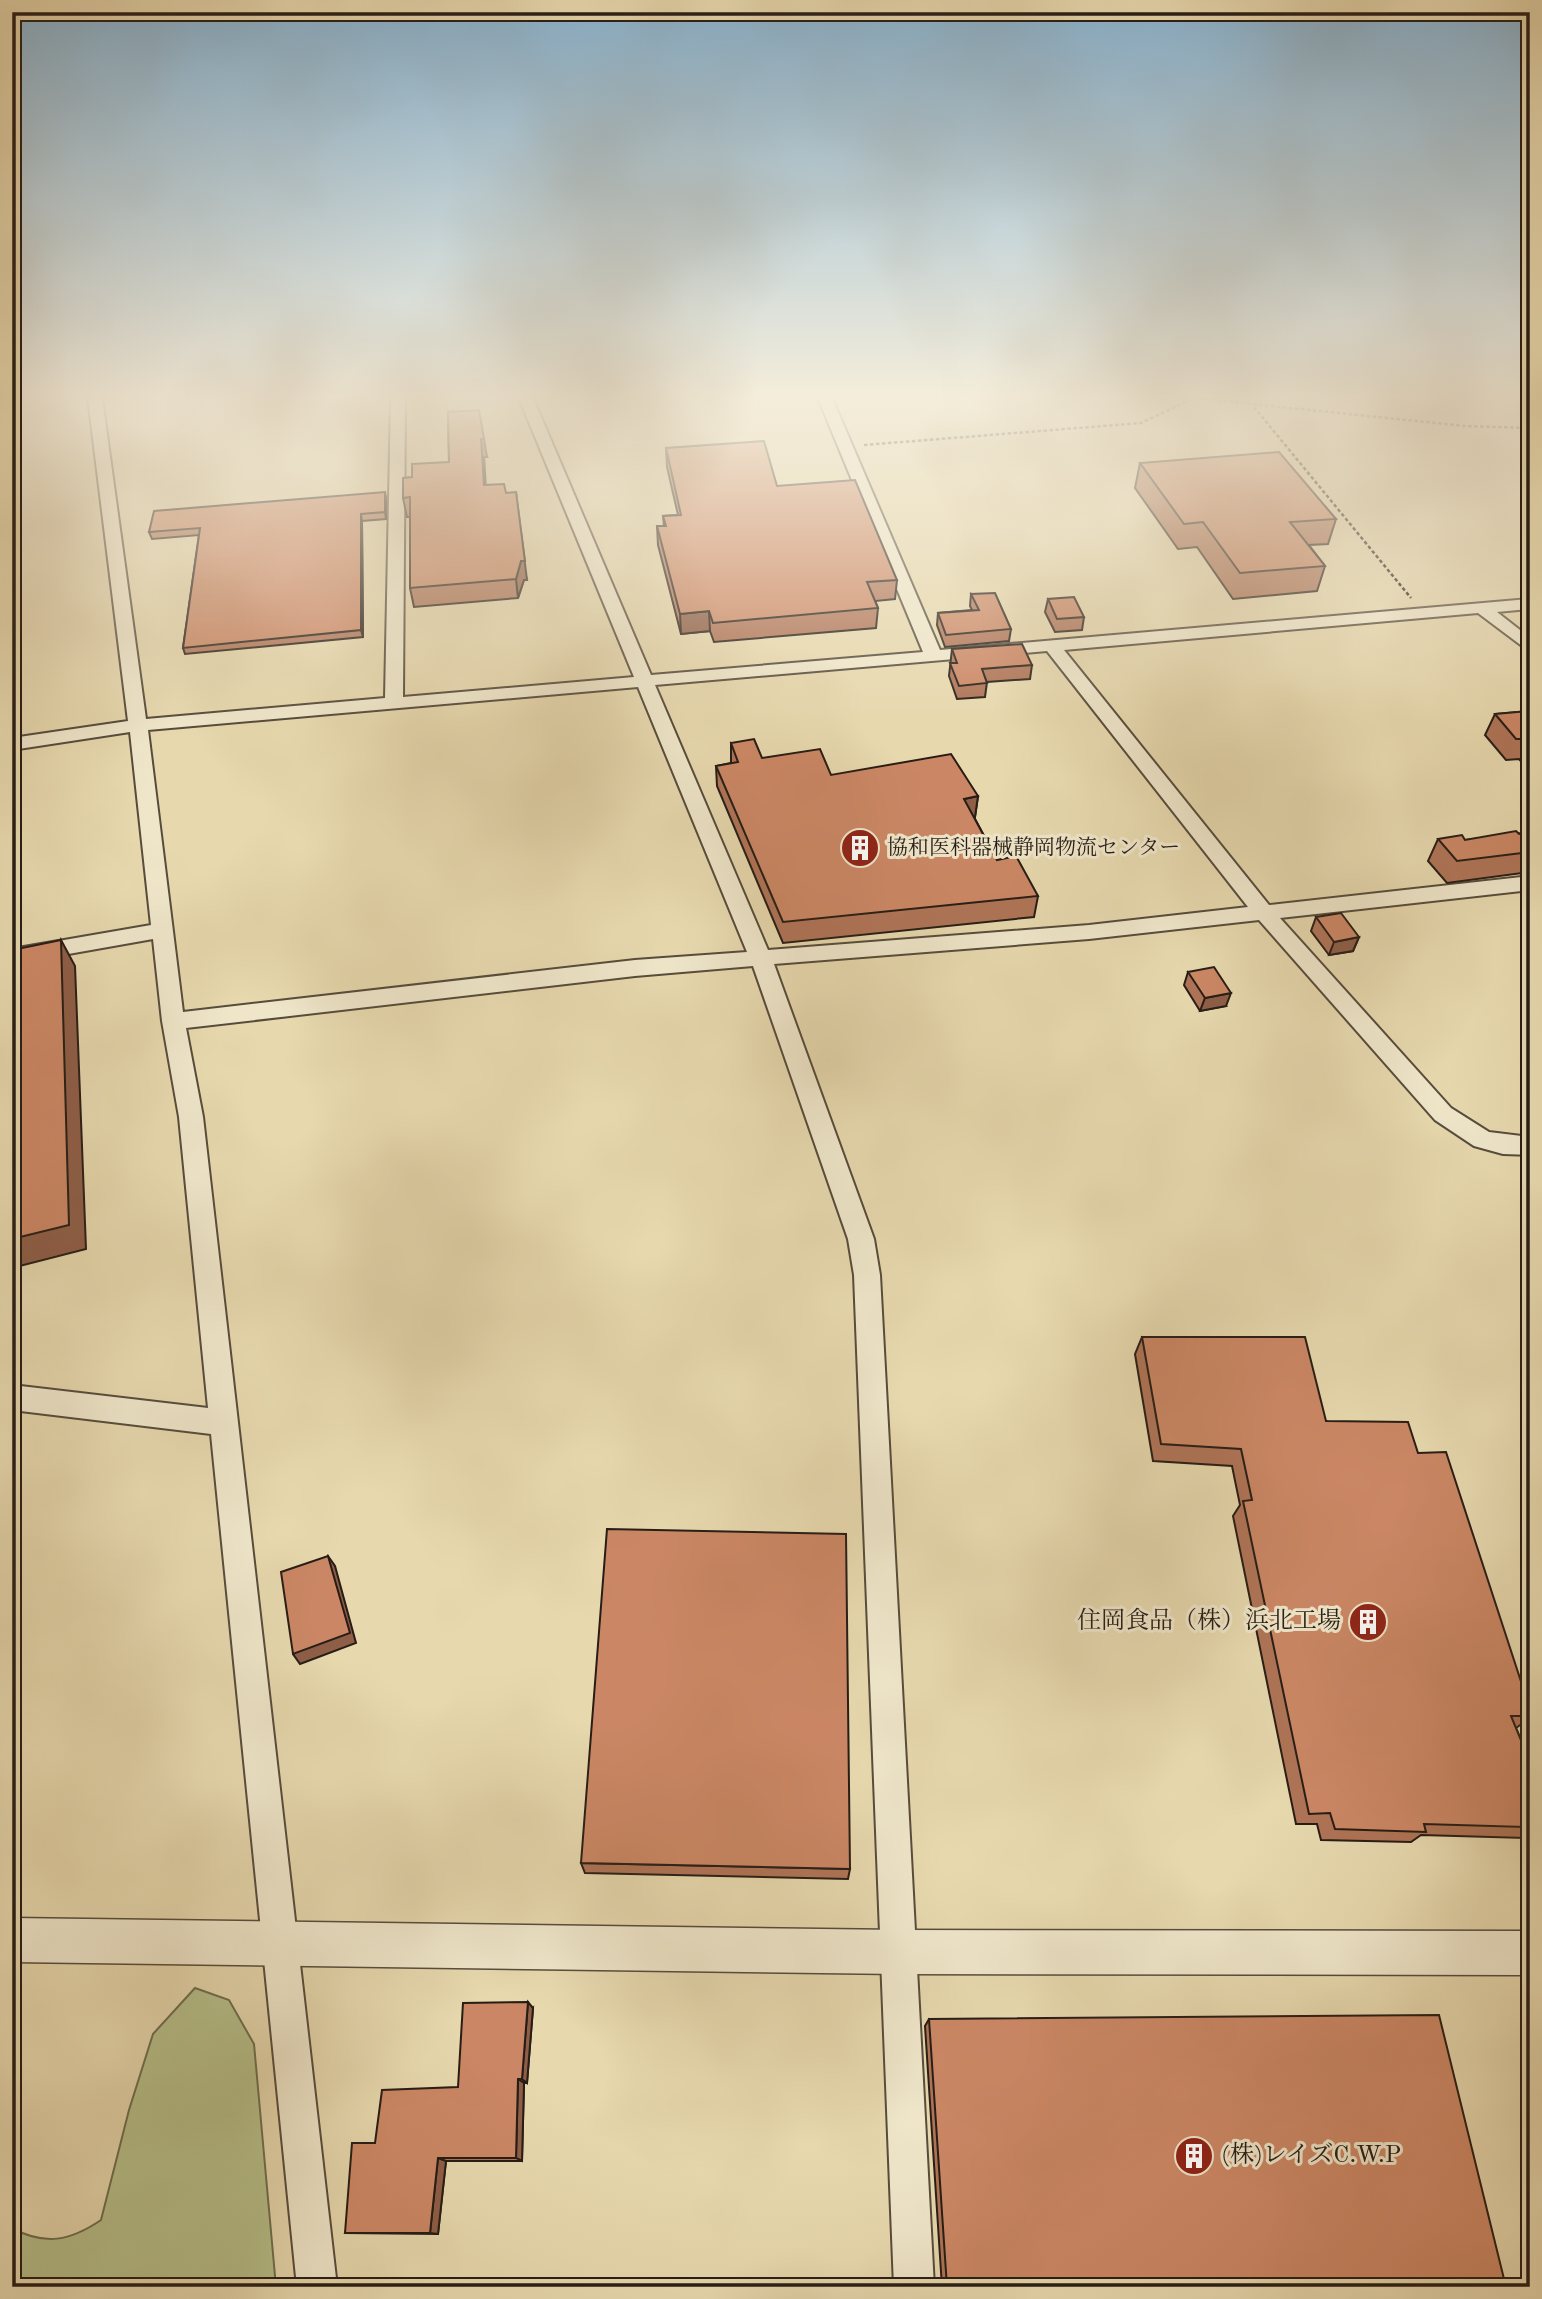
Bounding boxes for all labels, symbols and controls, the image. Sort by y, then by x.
building icon: 協和医科器械静岡物流センター [839,827,881,869]
place label: 協和医科器械静岡物流センター [887,836,1180,859]
building icon: 住岡食品（株）浜北工場 [1347,1601,1389,1643]
place label: 住岡食品（株）浜北工場 [1077,1607,1341,1634]
building icon: (株)レイズC.W.P [1173,2135,1215,2177]
place label: (株)レイズC.W.P [1221,2141,1401,2168]

